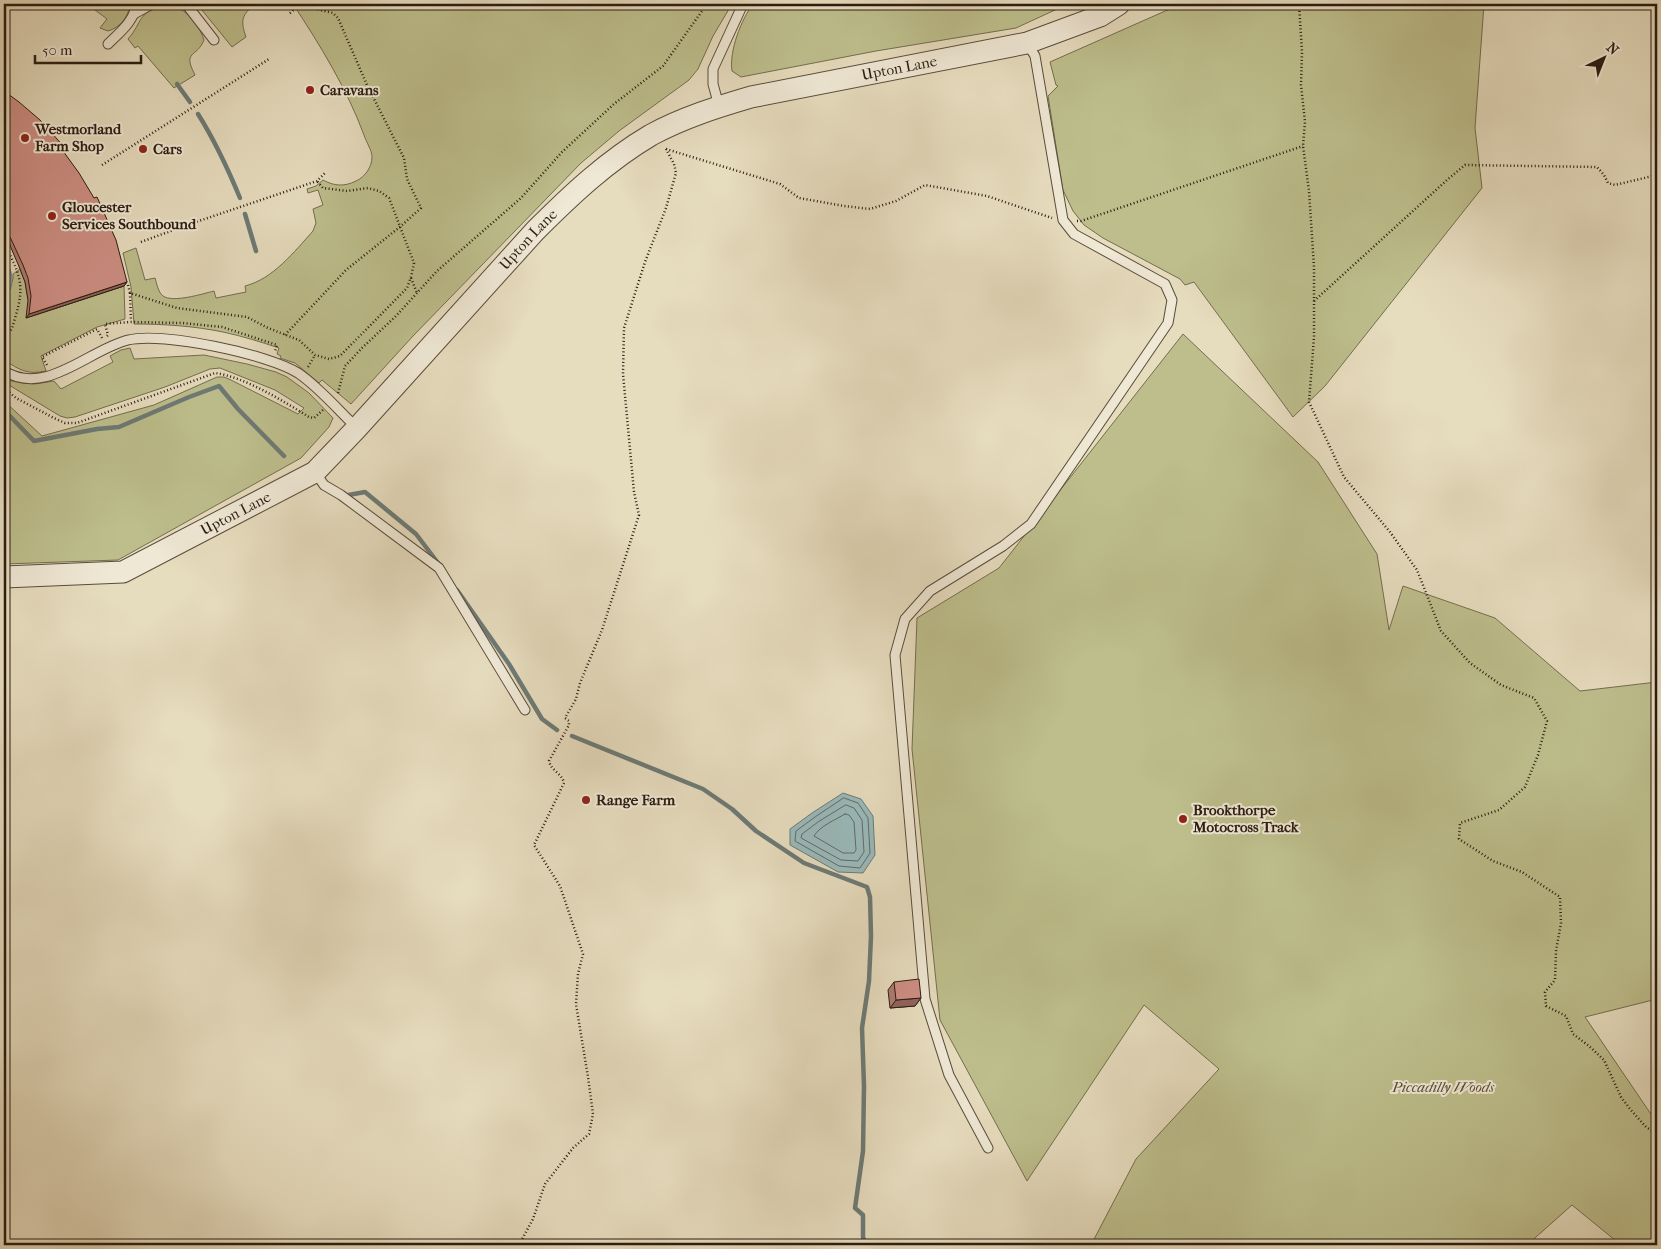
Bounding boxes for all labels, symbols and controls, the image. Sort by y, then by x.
scale bar [35,32,141,64]
north arrow [1578,32,1628,82]
text: N [1603,39,1622,59]
text: 50 m [42,41,73,59]
street label: Upton Lane [860,52,939,84]
place label: Caravans [320,81,379,99]
marker: Caravans [304,84,316,96]
place label: Westmorland Farm Shop [34,120,122,155]
marker: Westmorland Farm Shop [19,132,31,144]
place label: Cars [153,140,182,158]
marker: Cars [137,143,149,155]
place label: Gloucester Services Southbound [62,198,197,233]
street label: Upton Lane [495,205,561,274]
marker: Gloucester Services Southbound [46,210,58,222]
street label: Upton Lane [197,487,274,539]
place label: Range Farm [596,791,676,809]
marker: Range Farm [580,794,592,806]
place label: Brookthorpe Motocross Track [1192,801,1300,836]
marker: Brookthorpe Motocross Track [1177,813,1189,825]
park label: Piccadilly Woods [1391,1078,1494,1096]

